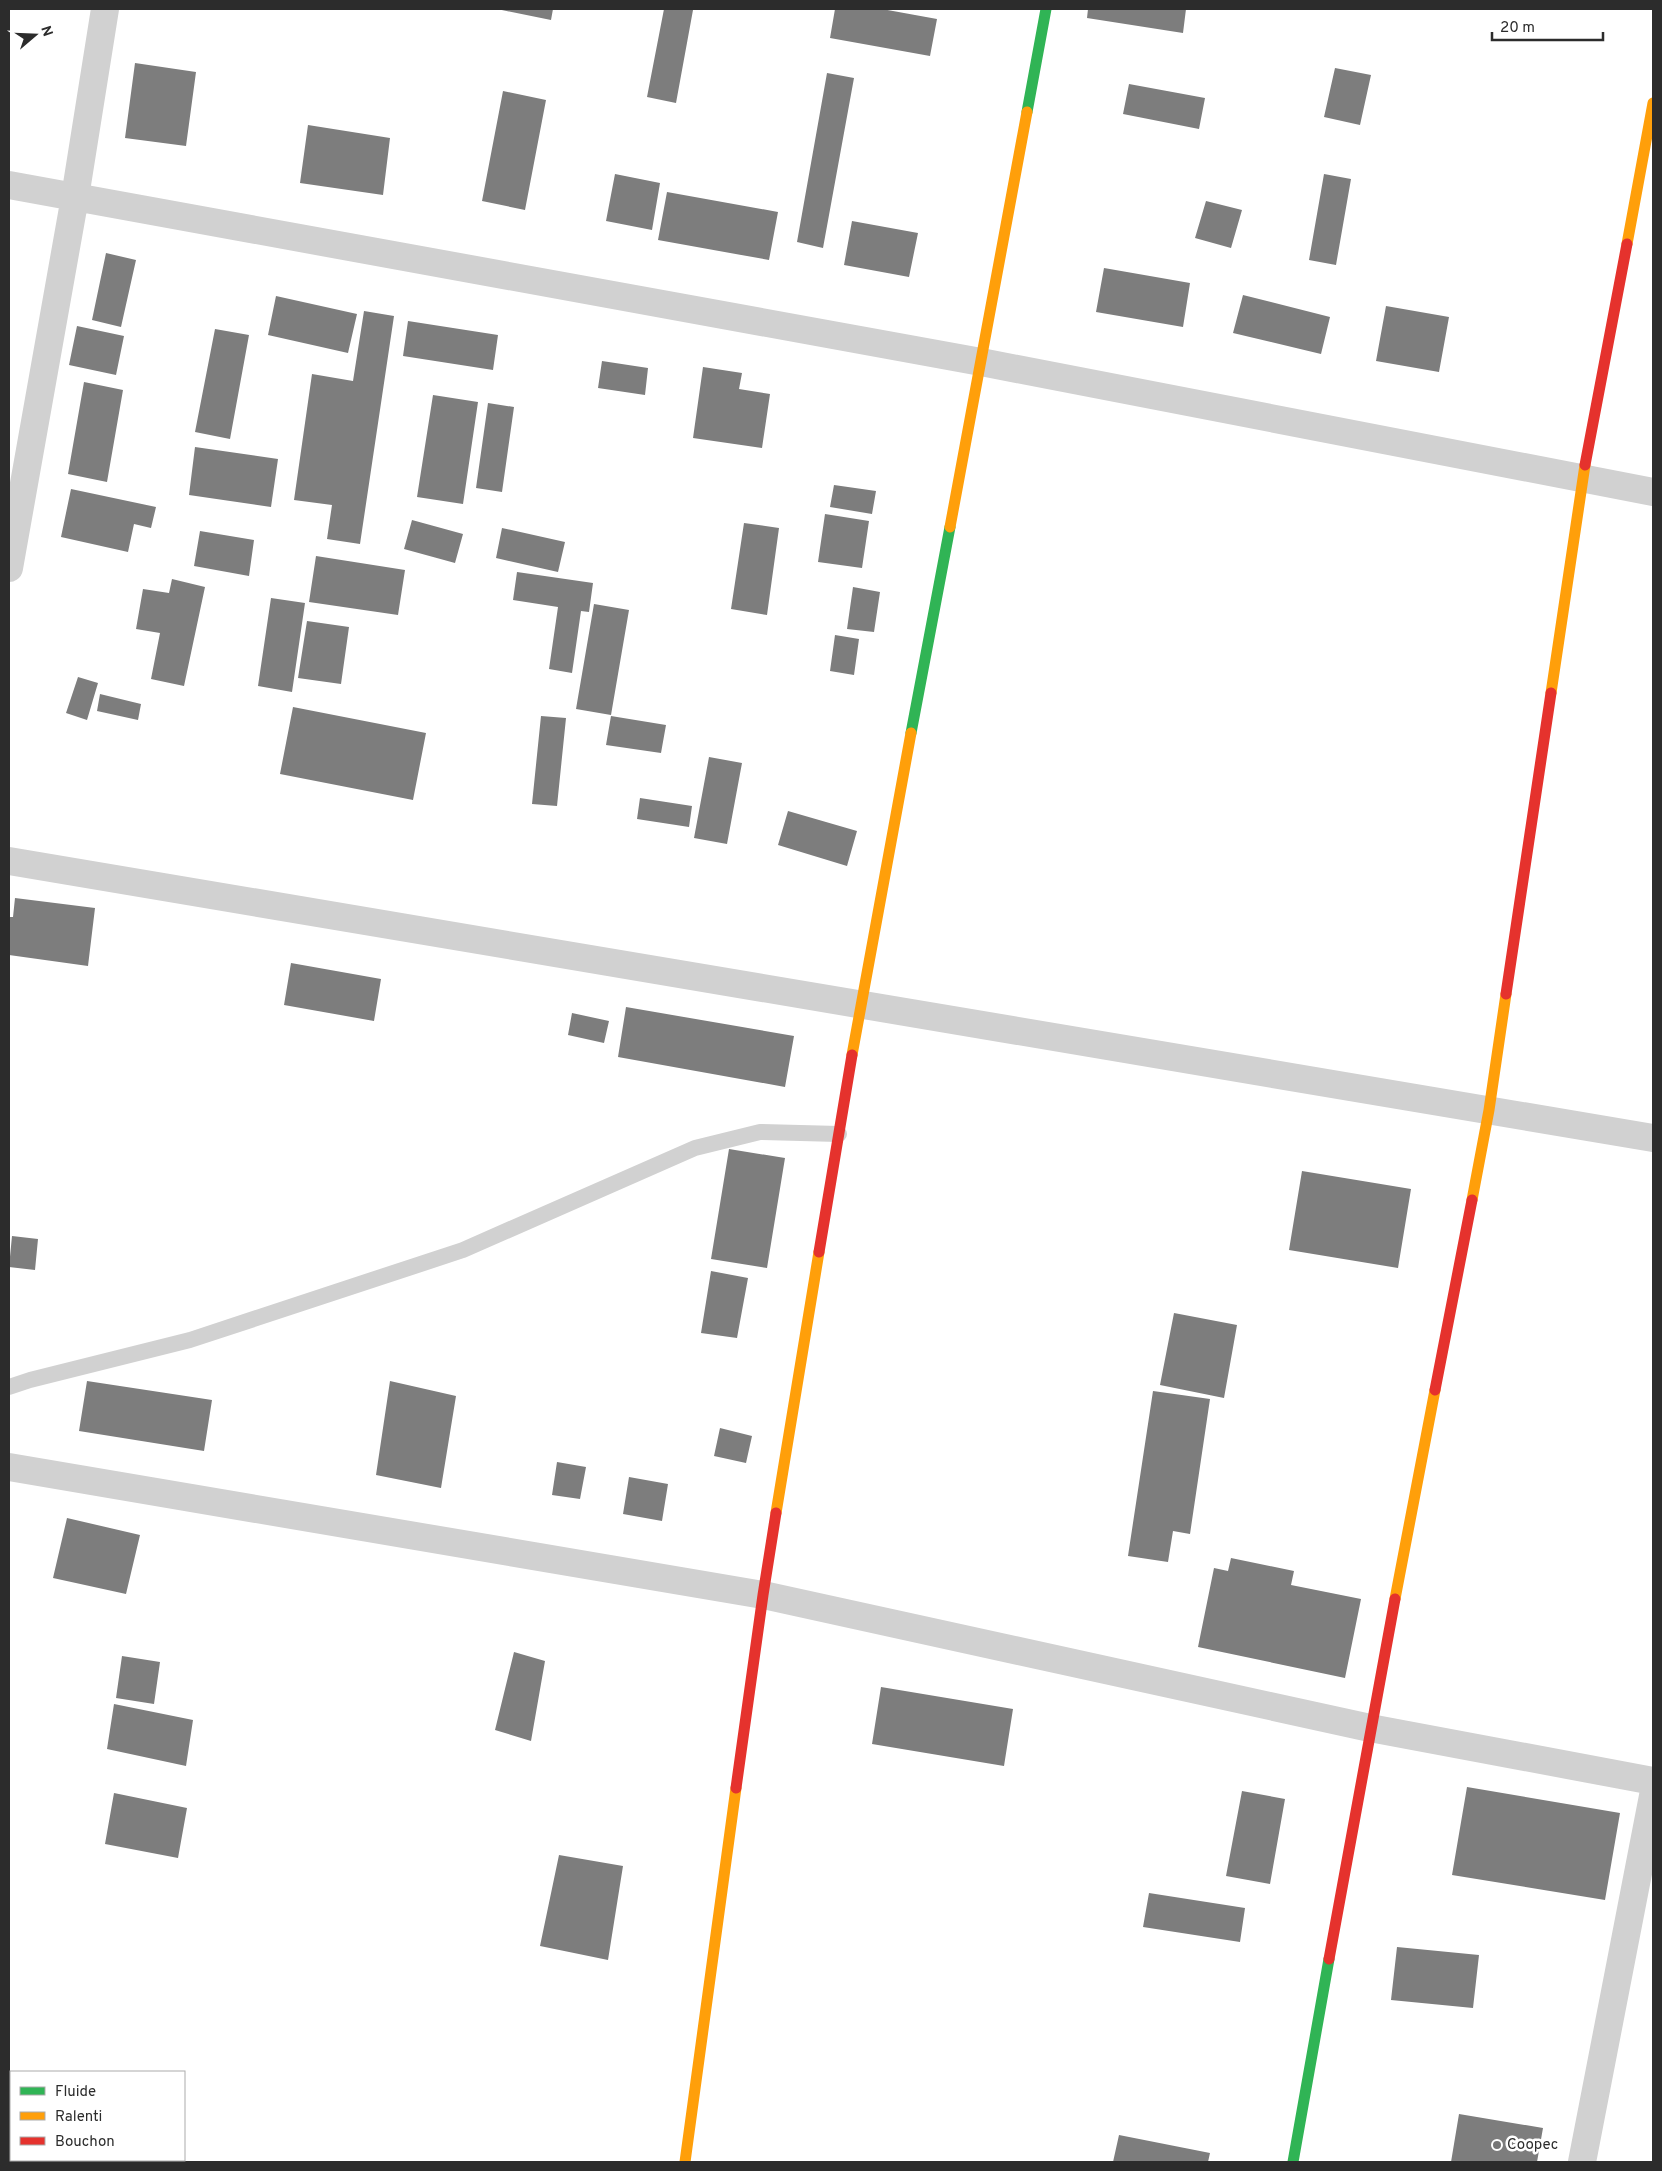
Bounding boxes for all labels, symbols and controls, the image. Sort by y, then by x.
north arrow [10,10,60,60]
scale bar [1492,10,1603,42]
text: 20 m [1500,19,1535,38]
text: N [36,24,56,39]
legend [10,2071,185,2161]
text: Fluide [55,2083,96,2102]
text: Ralenti [55,2108,102,2127]
text: Bouchon [55,2133,115,2152]
place label: Coopec [1507,2136,1558,2155]
marker: Coopec [1491,2139,1503,2151]

